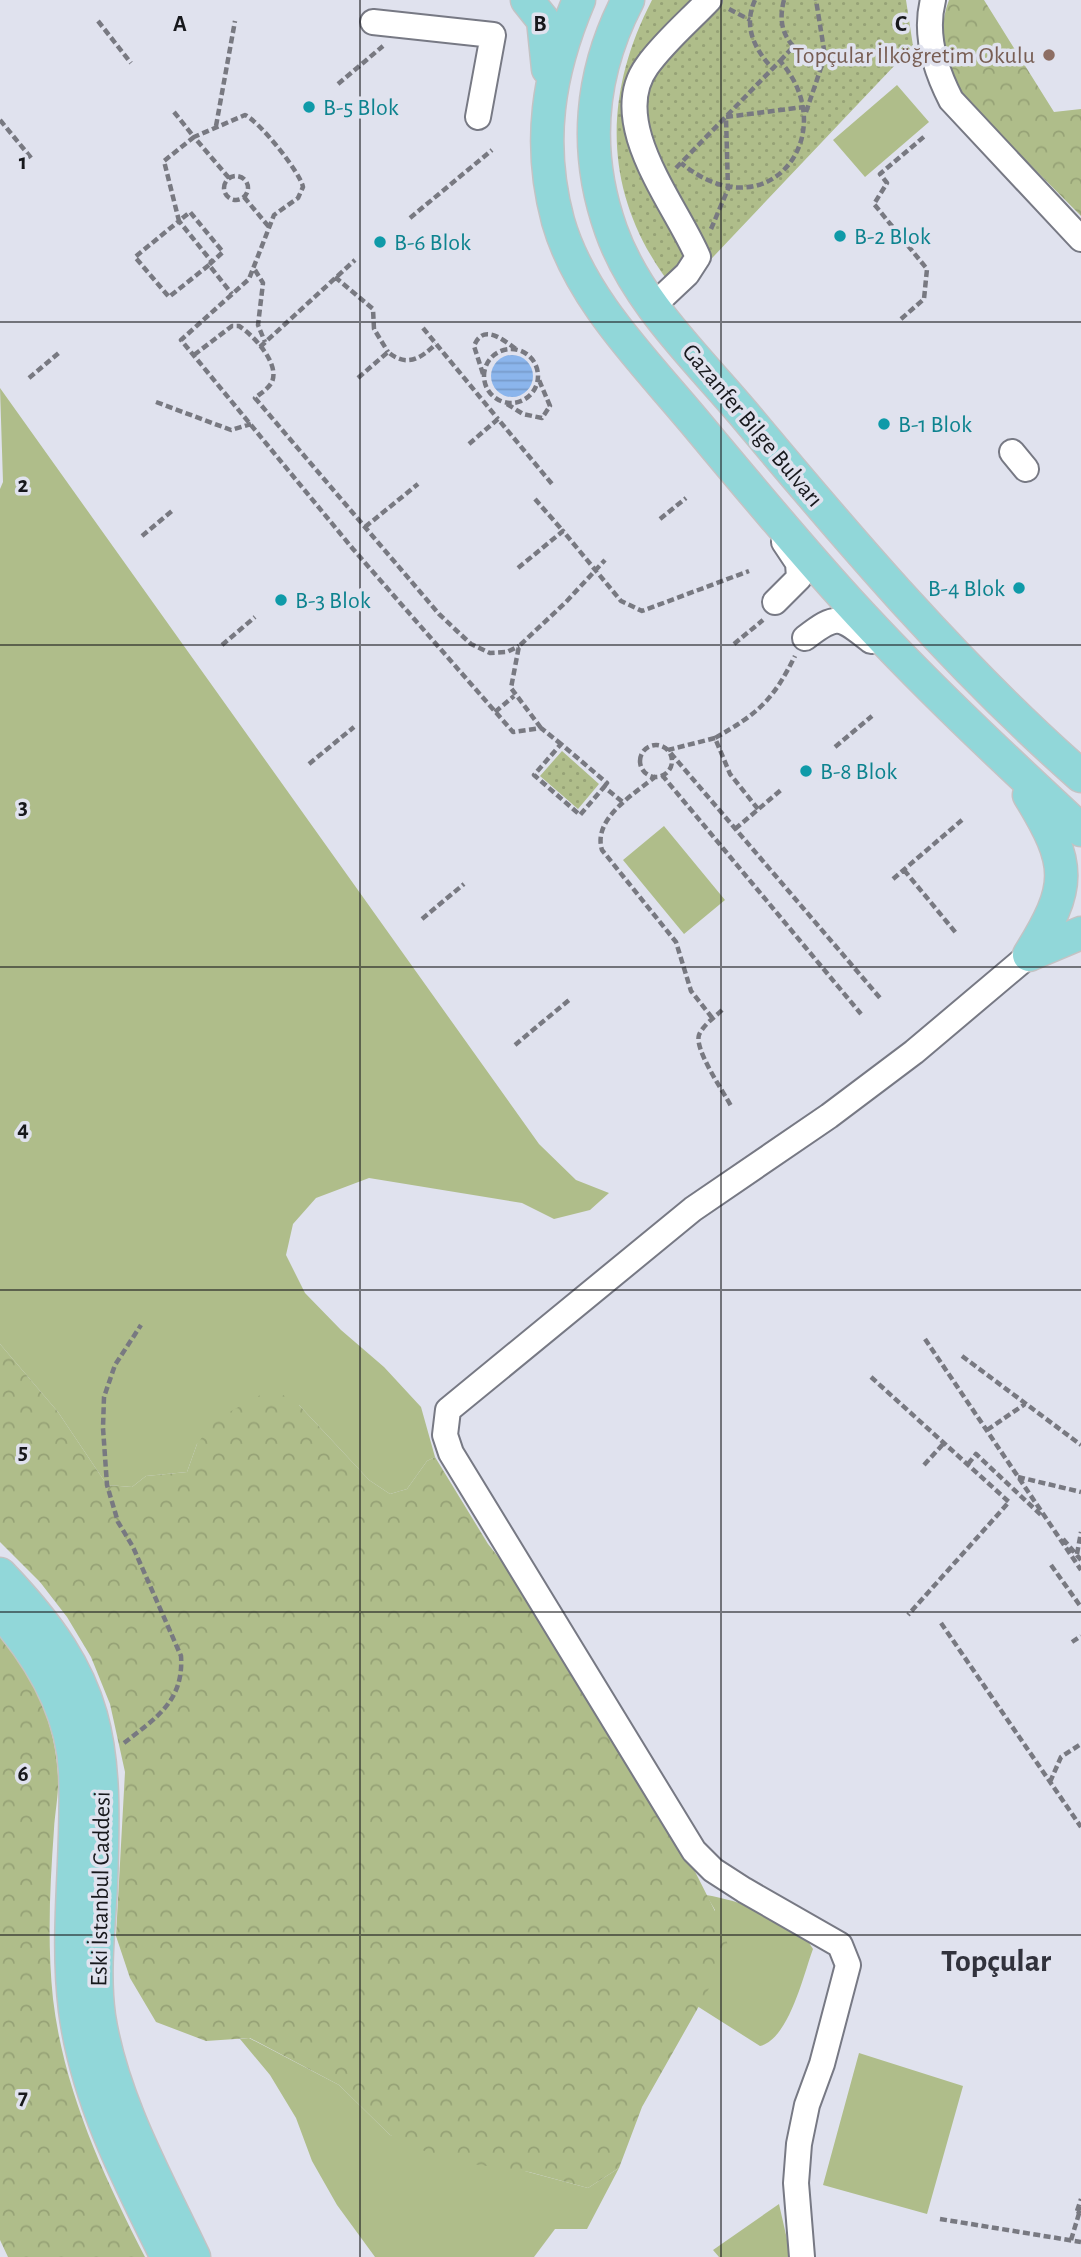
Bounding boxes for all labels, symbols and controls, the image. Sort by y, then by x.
text: A [173,13,187,36]
text: B [533,13,547,36]
text: C [895,13,907,36]
place label: Topçular İlköğretim Okulu [793,43,1035,68]
marker: Topçular İlköğretim Okulu [1041,47,1057,63]
place label: B-5 Blok [323,96,399,120]
marker: B-5 Blok [301,99,317,115]
text: 1 [19,151,27,174]
place label: B-2 Blok [854,225,931,249]
marker: B-2 Blok [832,228,848,244]
place label: B-6 Blok [394,231,471,255]
marker: B-6 Blok [372,234,388,250]
street label: Gazanfer Bilge Bulvarı [677,340,827,512]
place label: B-1 Blok [898,413,972,437]
marker: B-1 Blok [876,416,892,432]
text: 2 [18,474,29,497]
place label: B-4 Blok [928,577,1005,601]
marker: B-4 Blok [1011,580,1027,596]
place label: B-3 Blok [295,589,371,613]
marker: B-3 Blok [273,592,289,608]
place label: B-8 Blok [820,760,897,784]
marker: B-8 Blok [798,763,814,779]
text: 3 [18,796,28,819]
text: 4 [17,1118,29,1141]
text: 5 [18,1441,28,1464]
text: 6 [17,1763,29,1786]
street label: Eski İstanbul Caddesi [86,1791,115,1987]
district label: Topçular [941,1945,1051,1977]
text: 7 [18,2086,28,2109]

